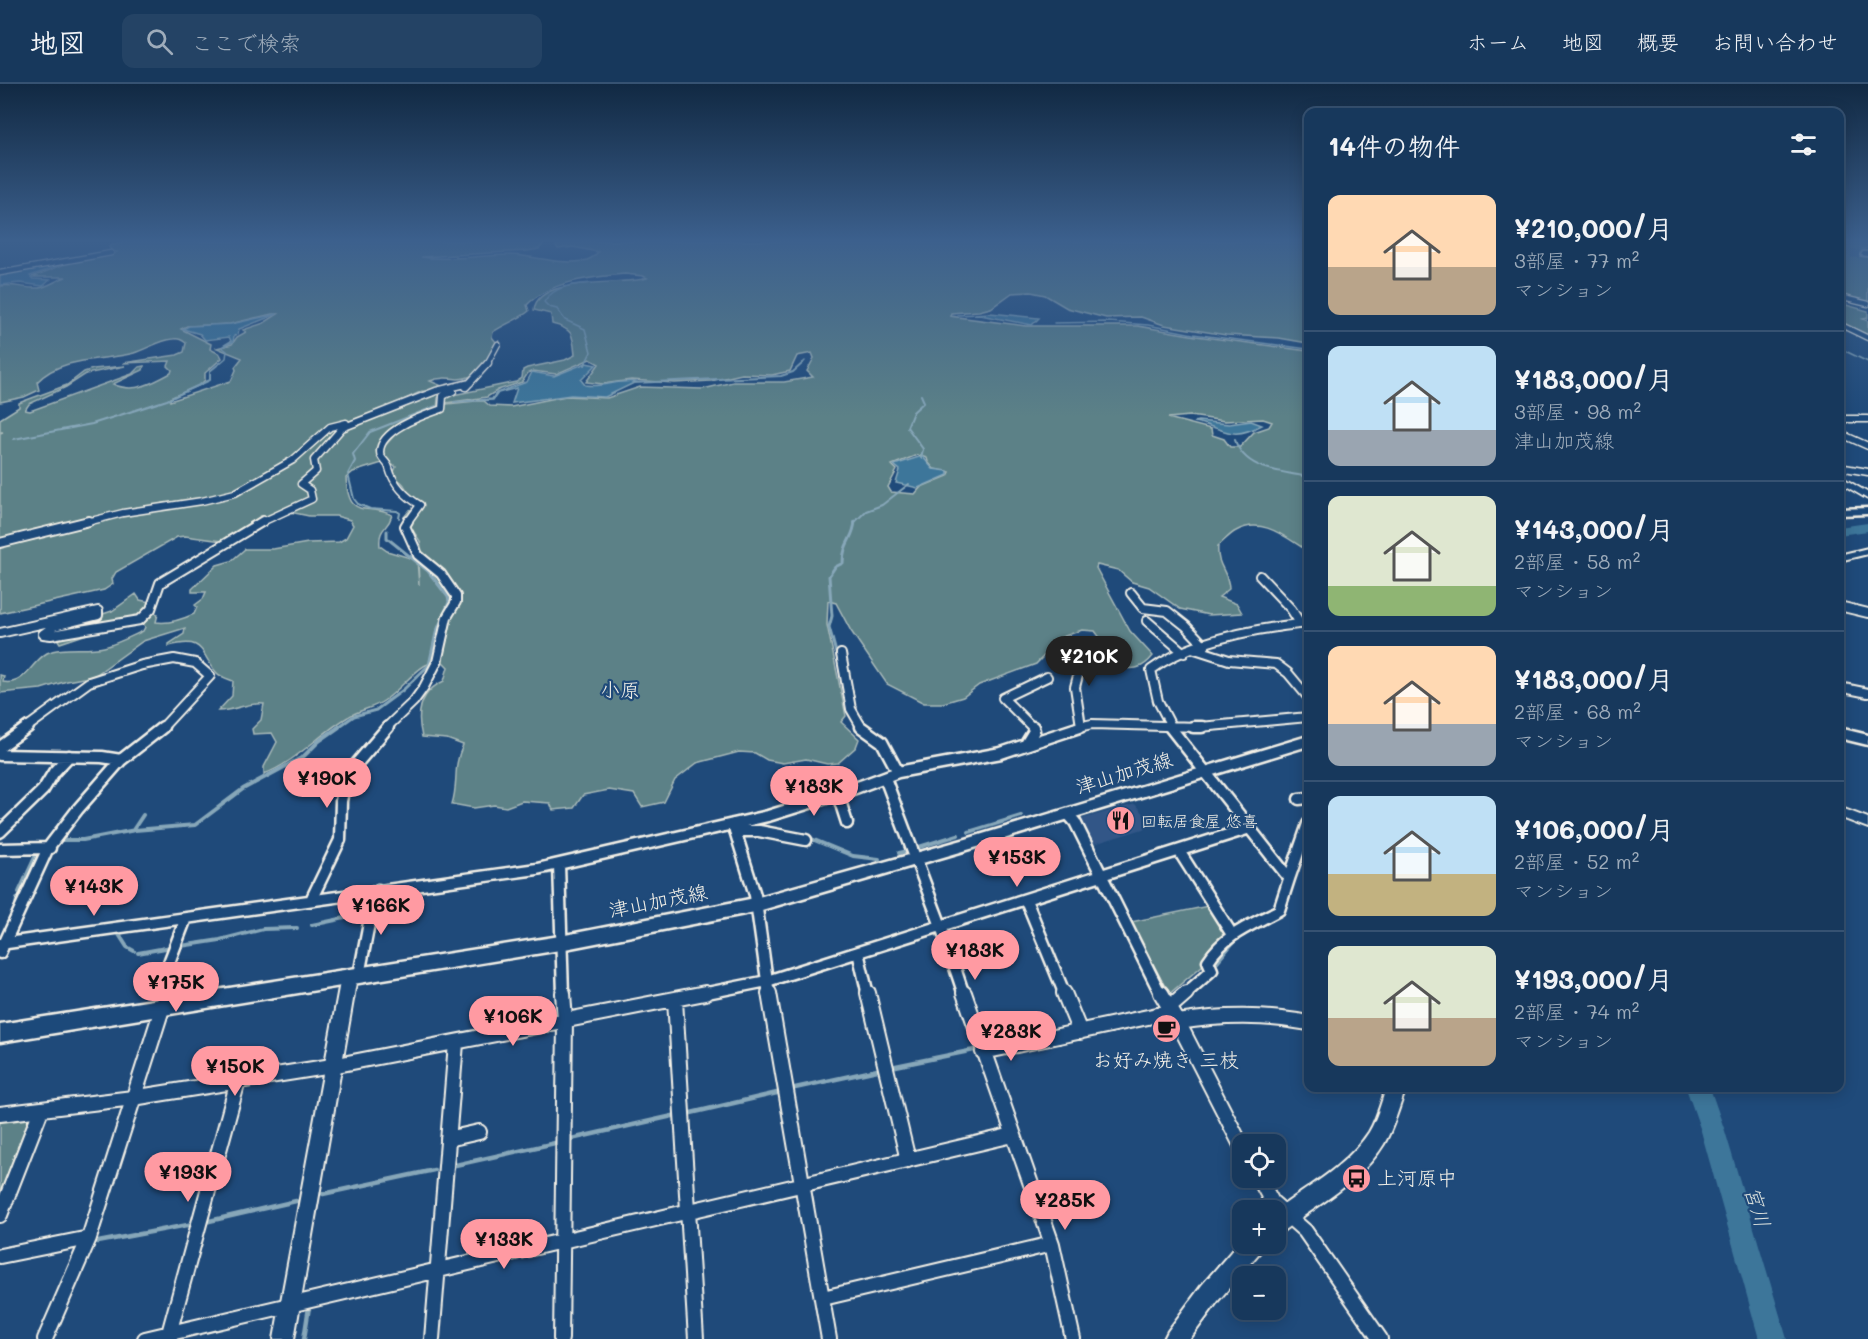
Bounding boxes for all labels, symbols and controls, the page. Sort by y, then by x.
search box [122,14,542,68]
text: 地図 [30,24,86,60]
icon: search [143,25,176,58]
text: ここで検索 [191,28,301,57]
text: ホーム [1467,28,1529,55]
text: 地図 [1562,28,1604,55]
text: 概要 [1637,28,1679,55]
text: お問い合わせ [1712,28,1838,55]
icon: filters [1787,128,1820,161]
text: 14件の物件 [1328,129,1460,163]
text: ¥210,000/月 [1514,211,1673,245]
icon: home [1376,219,1448,291]
text: 3部屋 · 77 m² [1514,247,1639,273]
text: マンション [1514,276,1613,302]
text: ¥183,000/月 [1514,362,1674,396]
icon: home [1376,370,1448,442]
text: 3部屋 · 98 m² [1514,398,1641,424]
text: 津山加茂線 [1514,427,1614,453]
text: ¥143,000/月 [1514,512,1674,546]
icon: home [1376,520,1448,592]
text: 2部屋 · 58 m² [1514,548,1640,574]
text: マンション [1514,577,1613,603]
pin: ¥210K [1047,636,1131,687]
text: ¥210K [1059,642,1119,668]
text: ¥183,000/月 [1514,662,1674,696]
icon: home [1376,670,1448,742]
district label: 小原 [600,676,640,702]
text: 2部屋 · 68 m² [1514,698,1641,724]
text: マンション [1514,727,1613,753]
street label: 津山加茂線 [1072,745,1175,799]
pin: ¥190K [285,758,369,809]
text: ¥190K [297,764,357,790]
pin: ¥183K [772,766,856,817]
text: ¥183K [784,772,844,798]
restaurant icon: 回転居食屋 悠喜 [1104,805,1136,837]
place label: 回転居食屋 悠喜 [1141,810,1258,831]
text: ¥106,000/月 [1514,812,1674,846]
icon: home [1376,820,1448,892]
pin: ¥153K [975,837,1059,888]
text: ¥153K [988,843,1046,869]
text: 2部屋 · 52 m² [1514,848,1639,874]
pin: ¥143K [52,866,136,917]
text: ¥143K [64,872,124,898]
text: マンション [1514,877,1613,903]
street label: 津山加茂線 [606,878,709,922]
pin: ¥166K [339,885,423,936]
text: ¥166K [351,891,411,917]
pin: ¥183K [933,930,1017,981]
text: ¥183K [945,936,1005,962]
pin: ¥175K [134,962,218,1013]
text: ¥193,000/月 [1514,962,1673,996]
text: ¥175K [147,968,205,994]
icon: home [1376,970,1448,1042]
pin: ¥106K [471,996,555,1047]
text: 2部屋 · 74 m² [1514,998,1639,1024]
text: ¥106K [483,1002,543,1028]
pin: ¥283K [969,1011,1053,1062]
cafe icon: お好み焼き 三枝 [1150,1013,1182,1045]
text: ¥283K [980,1017,1042,1043]
text: マンション [1514,1027,1613,1053]
pin: ¥150K [193,1046,277,1097]
place label: お好み焼き 三枝 [1093,1046,1239,1072]
text: ¥150K [205,1052,265,1078]
map controls [1232,1134,1286,1320]
button: locate [1232,1134,1286,1188]
pin: ¥193K [146,1152,230,1203]
text: ¥193K [158,1158,218,1184]
bus stop icon: 上河原中 [1340,1162,1372,1194]
place label: 上河原中 [1377,1164,1457,1190]
pin: ¥285K [1023,1180,1107,1231]
water label: 宮川 [1739,1183,1777,1231]
text: ¥285K [1034,1186,1096,1212]
button: + [1232,1200,1286,1254]
pin: ¥133K [462,1219,546,1270]
text: ¥133K [474,1225,534,1251]
button: − [1232,1266,1286,1320]

